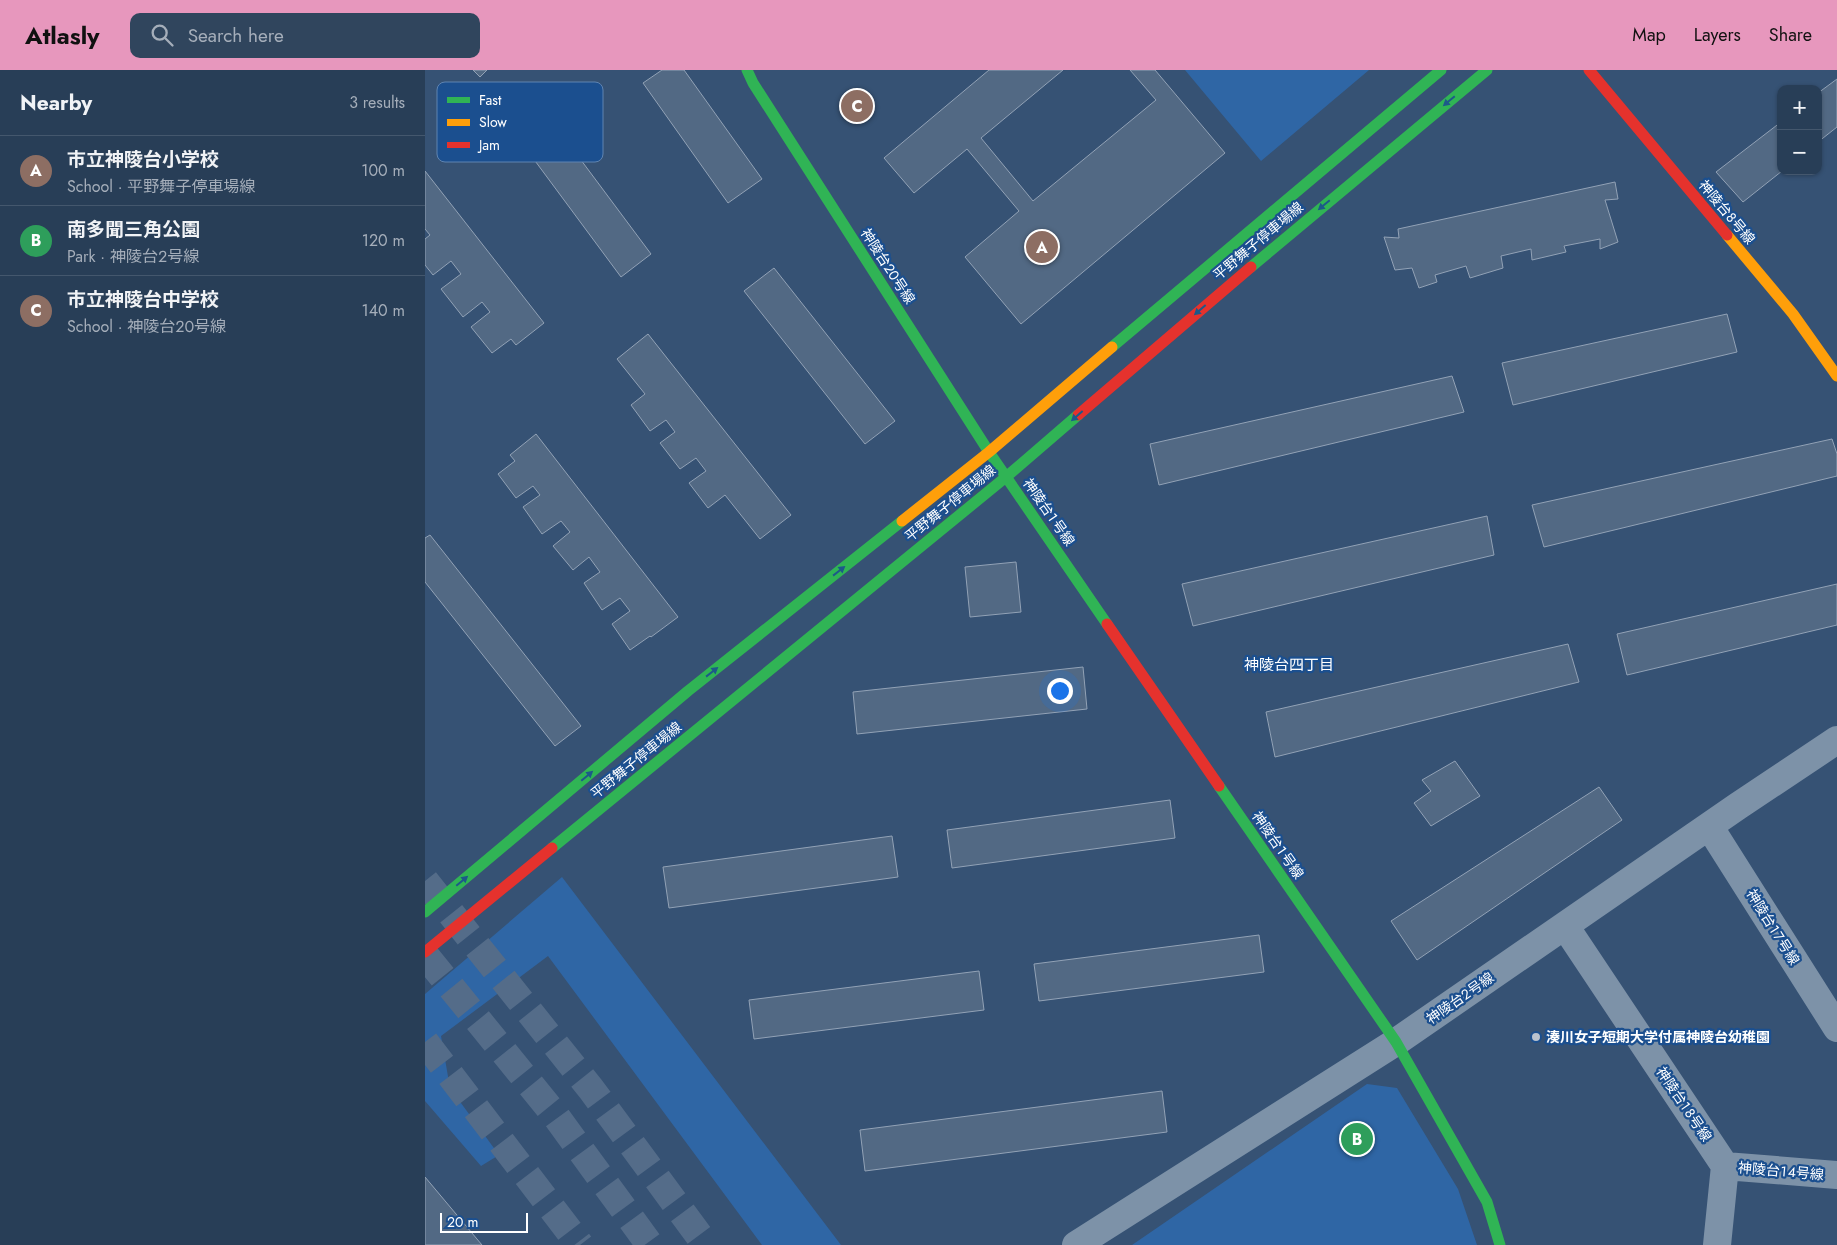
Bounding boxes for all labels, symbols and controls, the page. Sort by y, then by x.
search box [130,13,480,58]
text: Atlasly [25,18,100,53]
icon: search [148,21,176,49]
text: Search here [188,22,284,49]
text: Map [1632,22,1666,48]
text: Layers [1694,22,1741,48]
text: Share [1769,22,1812,48]
legend [437,82,603,162]
map controls [1777,85,1822,175]
button: + [1777,85,1822,130]
pin: C [841,87,873,125]
text: Nearby [20,88,92,118]
text: Fast [479,90,502,110]
text: 3 results [349,91,405,114]
one-way arrow [1443,96,1456,107]
text: Slow [479,112,507,132]
button: − [1777,130,1822,175]
text: Jam [477,135,500,155]
text: 市立神陵台小学校 [67,146,219,173]
text: A [30,159,42,182]
text: 100 m [361,159,405,182]
text: School · 平野舞子停車場線 [67,175,255,198]
street label: 神陵台８号線 [1694,176,1760,248]
street label: 平野舞子停車場線 [1209,197,1307,285]
one-way arrow [1319,199,1331,211]
text: 南多聞三角公園 [67,216,200,243]
street label: 神陵台２０号線 [856,224,920,308]
pin: A [1026,228,1058,266]
text: B [31,229,41,252]
text: 120 m [362,229,405,252]
text: Park · 神陵台２号線 [67,245,199,268]
text: 市立神陵台中学校 [67,286,219,313]
text: C [30,299,42,322]
text: 140 m [362,299,405,322]
one-way arrow [1194,304,1207,315]
text: School · 神陵台２０号線 [67,315,226,338]
one-way arrow [1071,410,1084,421]
street label: 平野舞子停車場線 [900,460,1000,546]
street label: 神陵台１号線 [1018,474,1080,550]
one-way arrow [832,566,845,577]
district label: 神陵台四丁目 [1244,654,1334,676]
one-way arrow [705,667,718,678]
your location [1047,678,1073,704]
street label: 平野舞子停車場線 [586,717,686,803]
one-way arrow [580,771,593,782]
street label: 神陵台１号線 [1247,807,1309,883]
one-way arrow [456,875,469,886]
street label: 神陵台１７号線 [1742,885,1804,969]
street label: 神陵台２号線 [1422,967,1498,1029]
place label: 湊川女子短期大学付属神陵台幼稚園 [1546,1027,1770,1047]
marker: 湊川女子短期大学付属神陵台幼稚園 [1530,1031,1542,1043]
street label: 神陵台１８号線 [1652,1063,1716,1145]
pin: B [1341,1120,1373,1158]
street label: 神陵台１４号線 [1737,1157,1825,1185]
scale bar [440,1210,527,1233]
text: 20 m [447,1212,479,1232]

